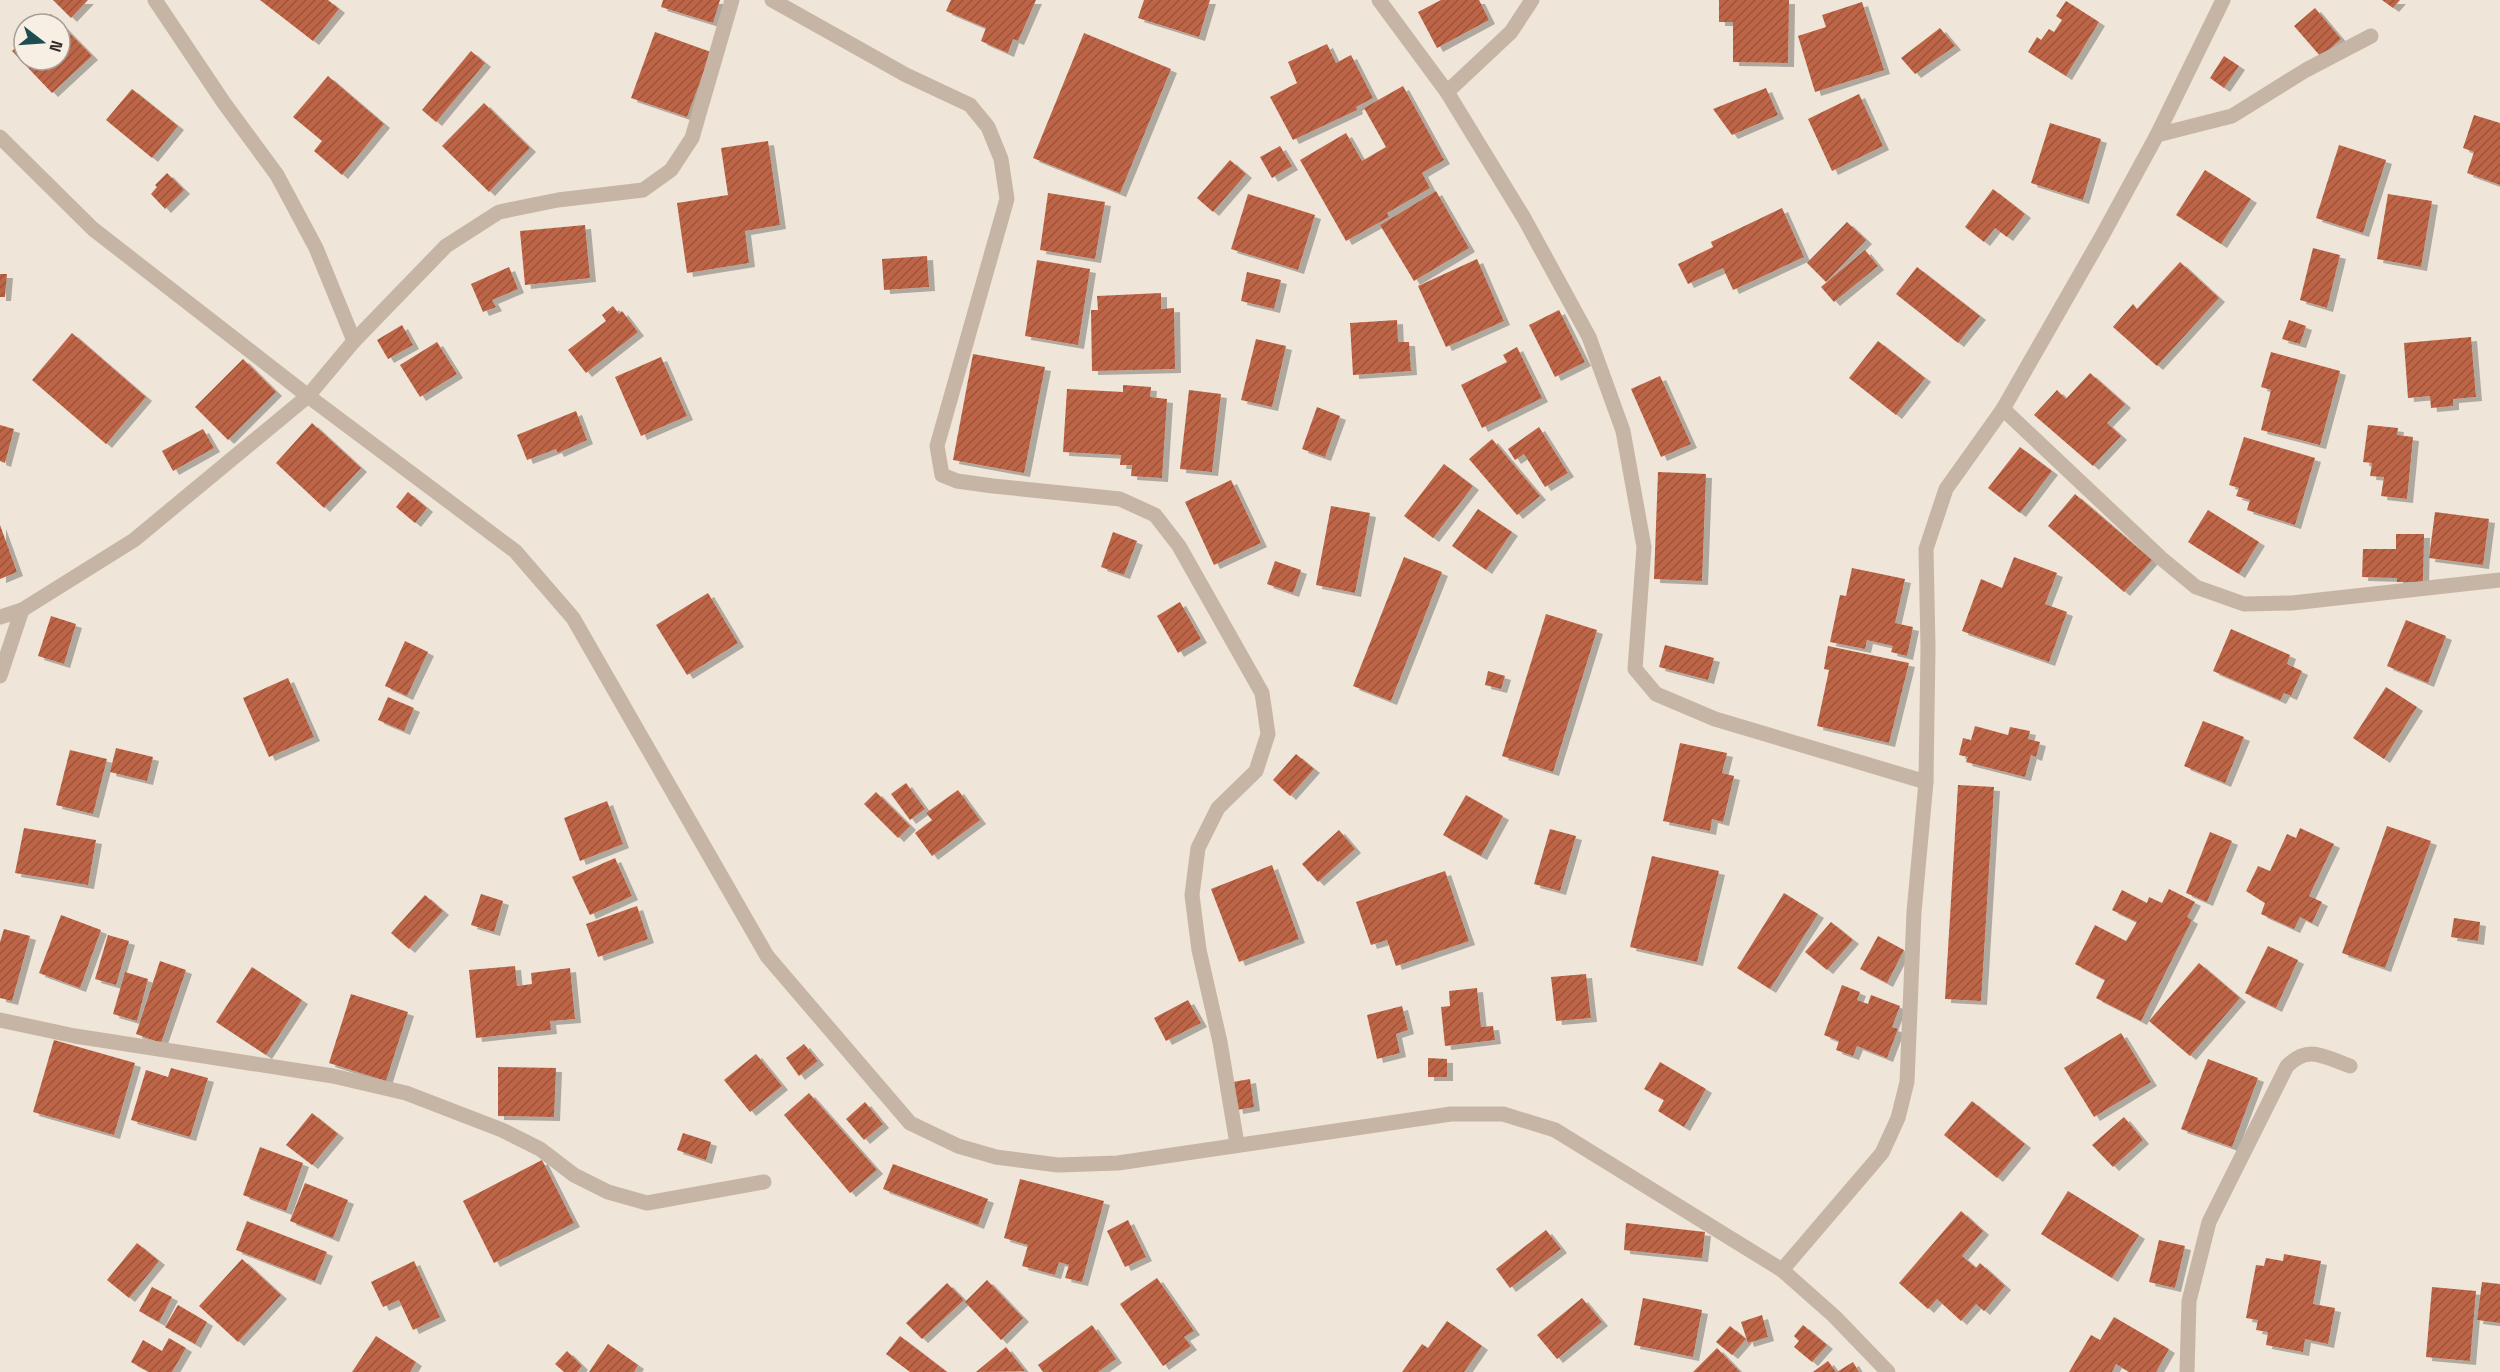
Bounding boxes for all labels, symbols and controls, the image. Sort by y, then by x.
north arrow [12,12,72,72]
text: N [44,38,67,54]

